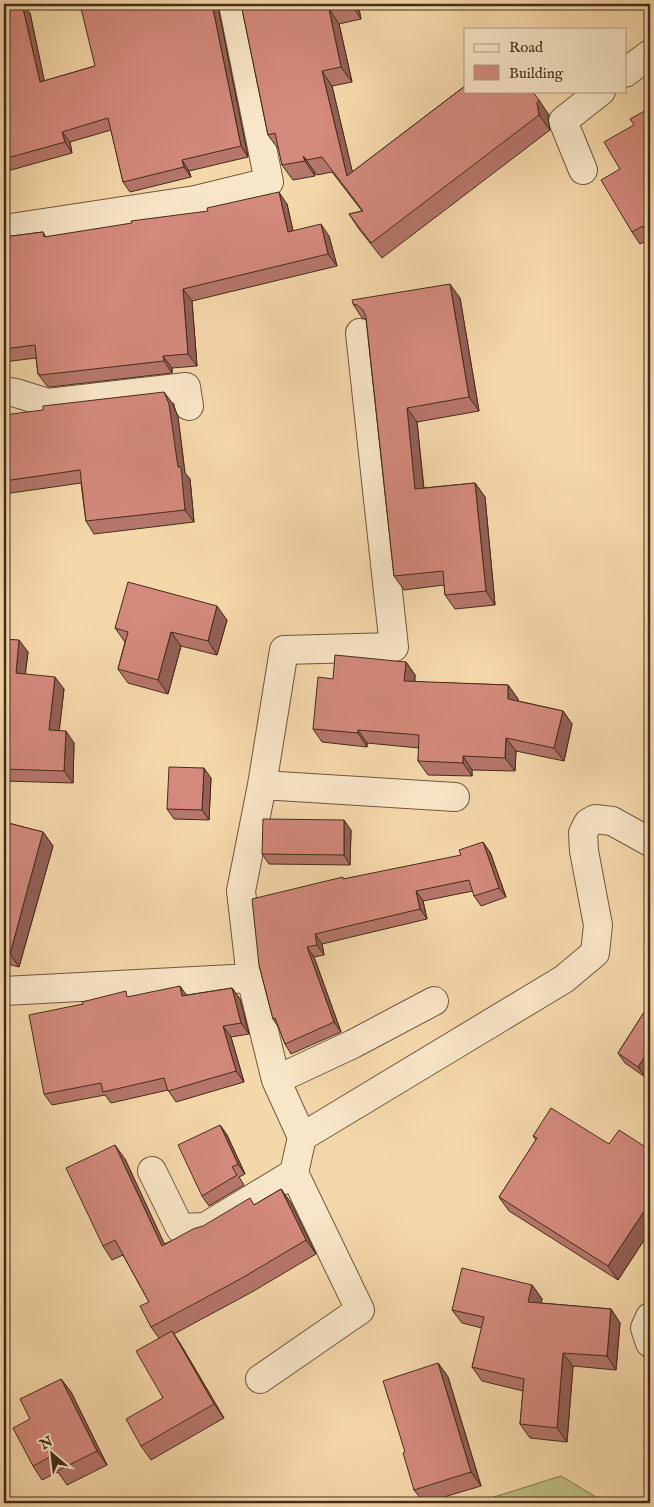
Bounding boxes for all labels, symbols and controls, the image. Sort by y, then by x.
legend [464,28,626,92]
text: Road [509,38,544,57]
text: Building [509,64,564,83]
north arrow [28,1430,78,1480]
text: N [36,1433,56,1455]

